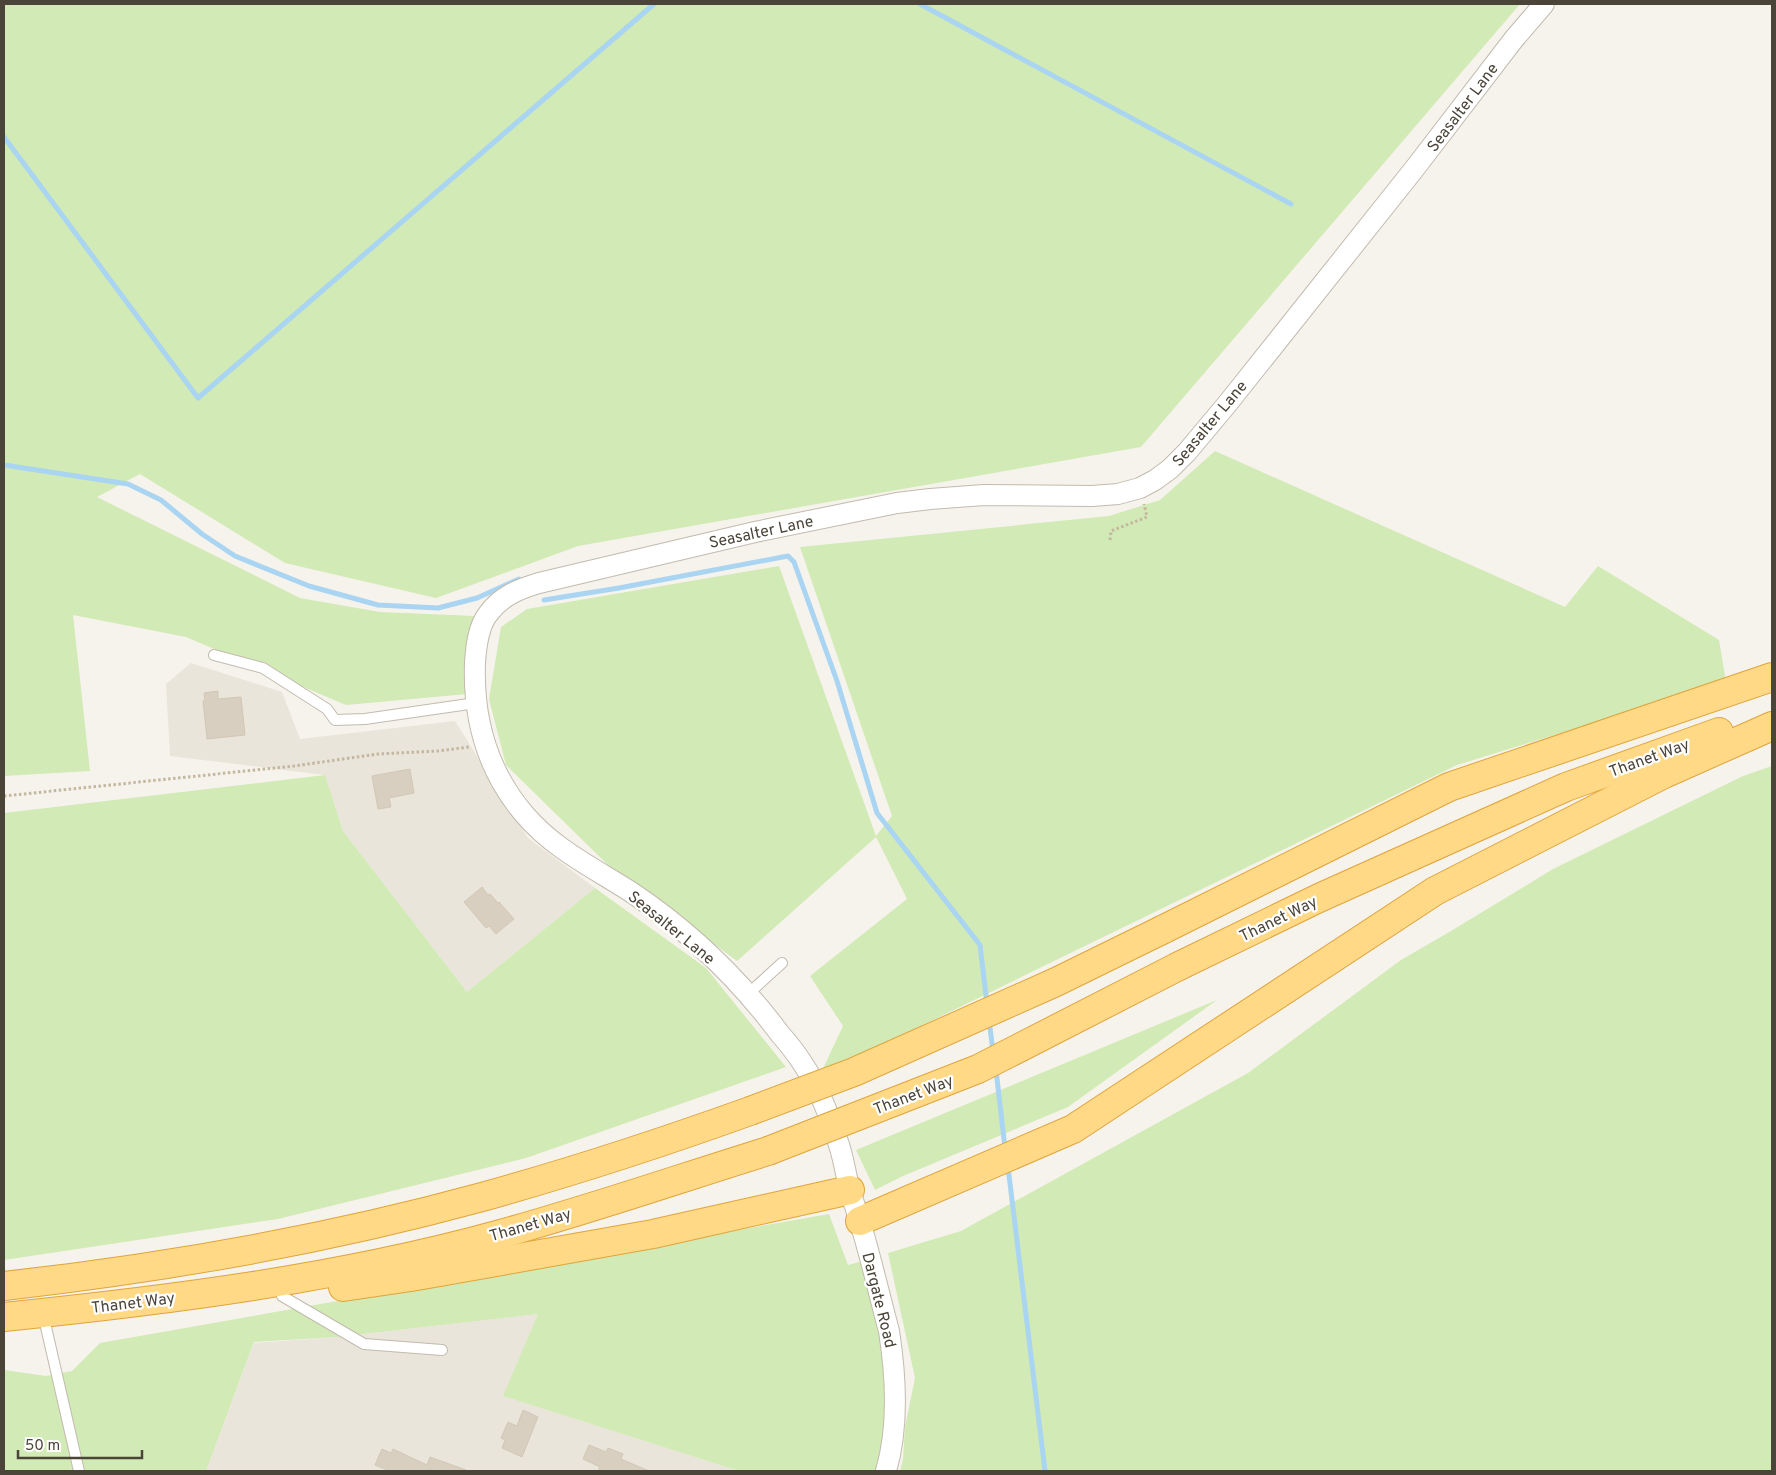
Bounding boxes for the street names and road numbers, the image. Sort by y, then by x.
street label: Seasalter Lane [1424,60,1504,157]
street label: Seasalter Lane [1169,377,1252,471]
street label: Seasalter Lane [707,512,815,554]
street label: Thanet Way [1607,735,1693,783]
street label: Seasalter Lane [623,887,718,970]
street label: Thanet Way [1237,892,1321,947]
street label: Thanet Way [871,1071,957,1120]
street label: Thanet Way [487,1205,574,1247]
street label: Dargate Road [857,1251,900,1350]
street label: Thanet Way [90,1289,176,1319]

